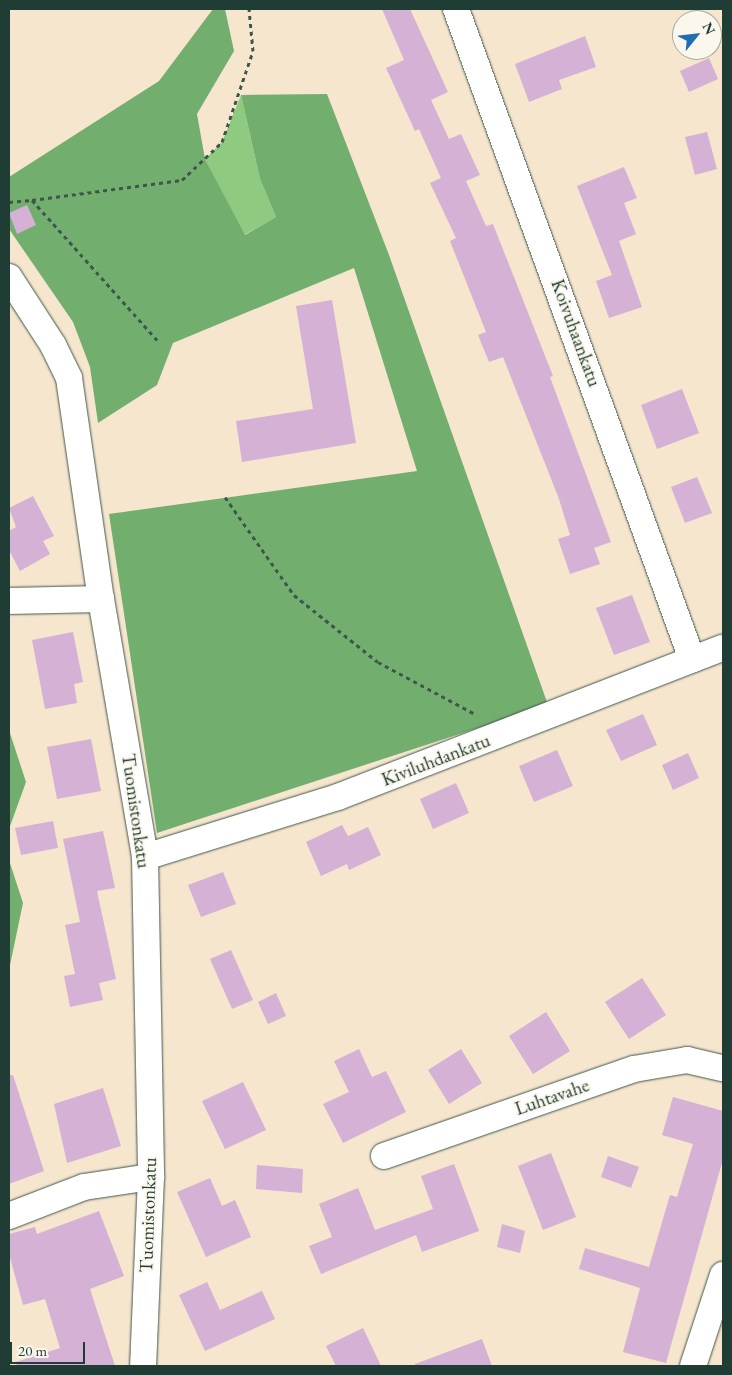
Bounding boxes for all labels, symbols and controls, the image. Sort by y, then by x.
north arrow [672,10,722,60]
text: N [699,19,720,38]
street label: Koivuhaankatu [546,276,606,390]
street label: Kiviluhdankatu [378,729,494,791]
street label: Tuomistonkatu [117,752,155,870]
street label: Luhtavahe [512,1074,592,1120]
street label: Tuomistonkatu [135,1157,161,1273]
scale bar [12,1332,88,1364]
text: 20 m [18,1341,47,1360]

